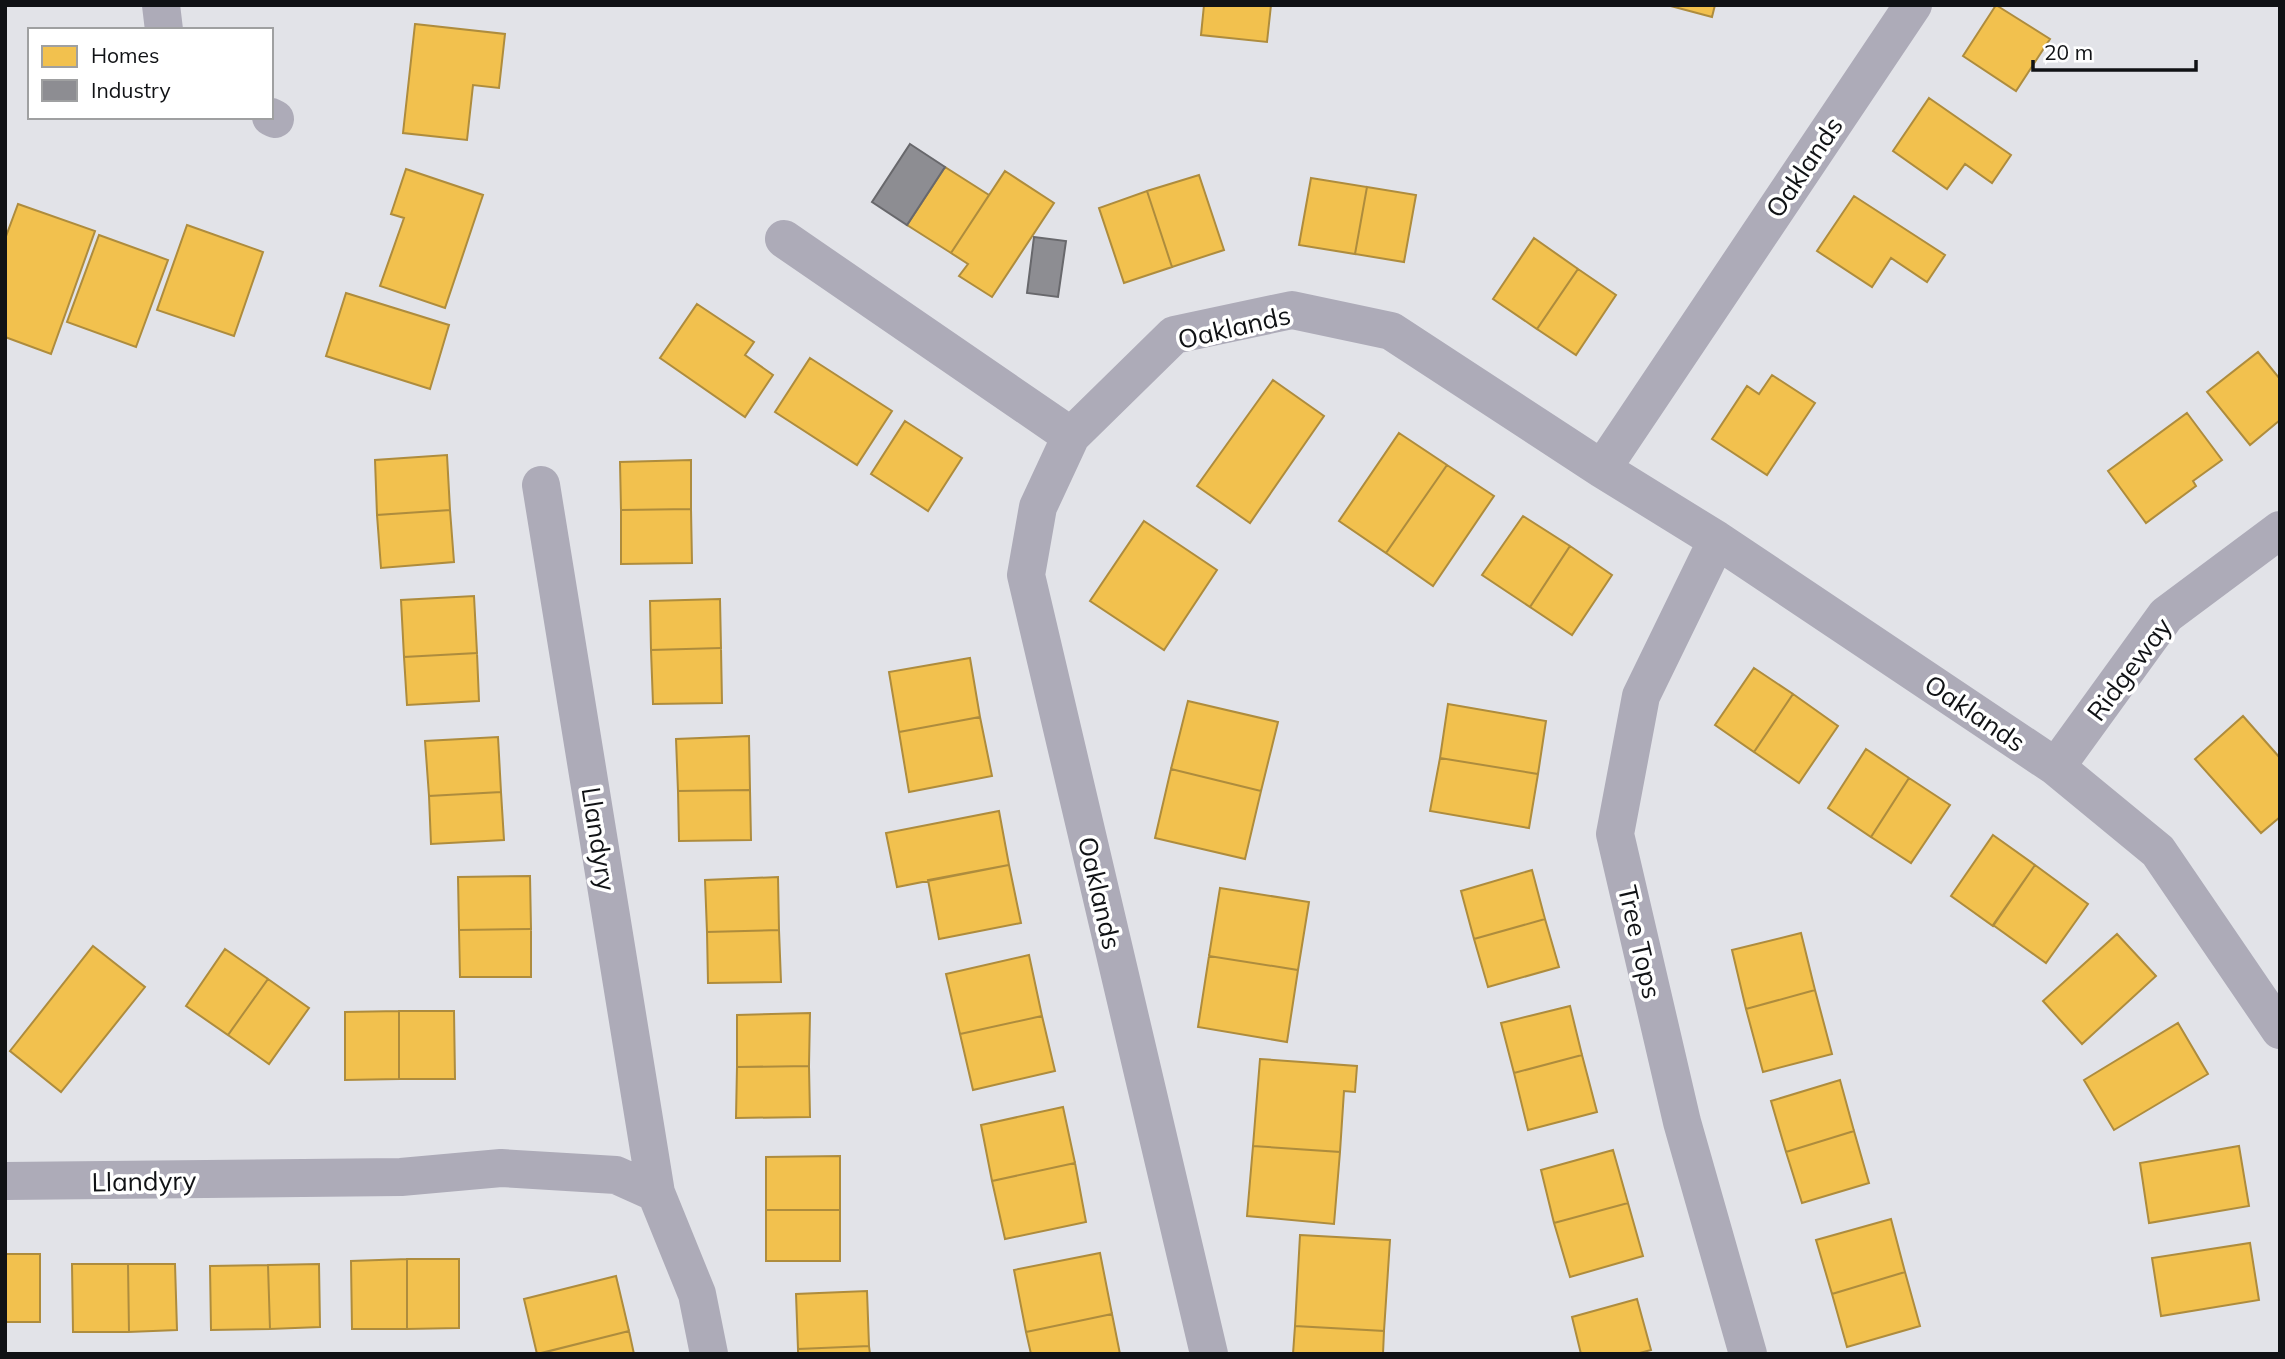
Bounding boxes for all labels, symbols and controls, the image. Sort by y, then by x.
legend [28,28,273,119]
scale bar [2033,28,2196,72]
text: 20 m [2044,39,2093,65]
text: Homes [91,42,159,68]
text: Industry [91,77,171,103]
street label: Oaklands [1758,110,1850,224]
street label: Oaklands [1174,298,1294,356]
street label: Ridgeway [2079,611,2179,727]
street label: Oaklands [1918,667,2032,759]
street label: Llandyry [575,785,624,893]
street label: Oaklands [1071,833,1129,953]
street label: Tree Tops [1611,882,1669,1002]
street label: Llandyry [91,1164,197,1198]

